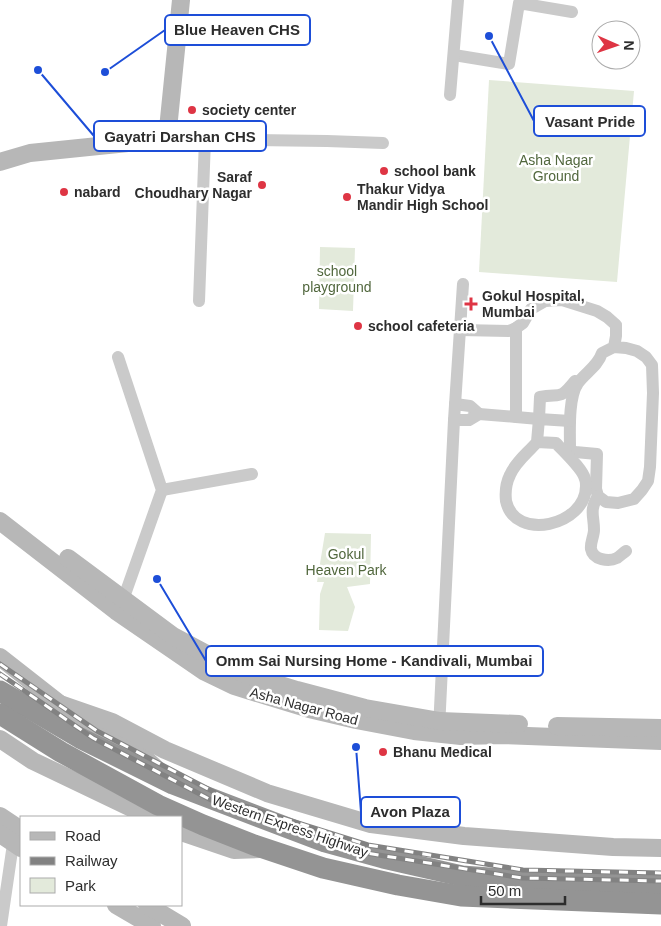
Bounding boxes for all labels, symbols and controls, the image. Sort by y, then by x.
callout: Blue Heaven CHS [165,15,310,45]
north arrow [591,20,641,70]
text: Blue Heaven CHS [174,21,300,38]
text: N [621,40,637,51]
place label: society center [202,102,297,118]
marker: society center [186,104,198,116]
callout: Vasant Pride [534,106,645,136]
text: Vasant Pride [545,113,635,130]
callout: Gayatri Darshan CHS [94,121,266,151]
text: Gayatri Darshan CHS [104,128,256,145]
park label: Asha Nagar Ground [519,152,593,184]
place label: school bank [394,163,476,179]
marker: school bank [378,165,390,177]
place label: Saraf Choudhary Nagar [135,169,253,201]
marker: Saraf Choudhary Nagar [256,179,268,191]
place label: Thakur Vidya Mandir High School [357,181,488,213]
place label: nabard [74,184,121,200]
marker: nabard [58,186,70,198]
marker: Thakur Vidya Mandir High School [341,191,353,203]
park label: school playground [302,263,372,295]
place label: Gokul Hospital, Mumbai [482,288,585,320]
marker: Gokul Hospital, Mumbai [464,297,478,311]
place label: school cafeteria [368,318,475,334]
marker: school cafeteria [352,320,364,332]
park label: Gokul Heaven Park [306,546,387,578]
callout: Omm Sai Nursing Home - Kandivali, Mumbai [206,646,543,676]
text: Omm Sai Nursing Home - Kandivali, Mumbai [216,652,532,669]
street label: Asha Nagar Road [248,684,360,728]
place label: Bhanu Medical [393,744,492,760]
marker: Bhanu Medical [377,746,389,758]
street label: Western Express Highway [210,792,370,860]
callout: Avon Plaza [361,797,460,827]
text: Avon Plaza [370,803,450,820]
legend [20,816,182,906]
text: Road [65,827,101,844]
text: Railway [65,852,118,869]
scale bar [481,874,565,906]
text: Park [65,877,96,894]
text: 50 m [488,882,521,899]

